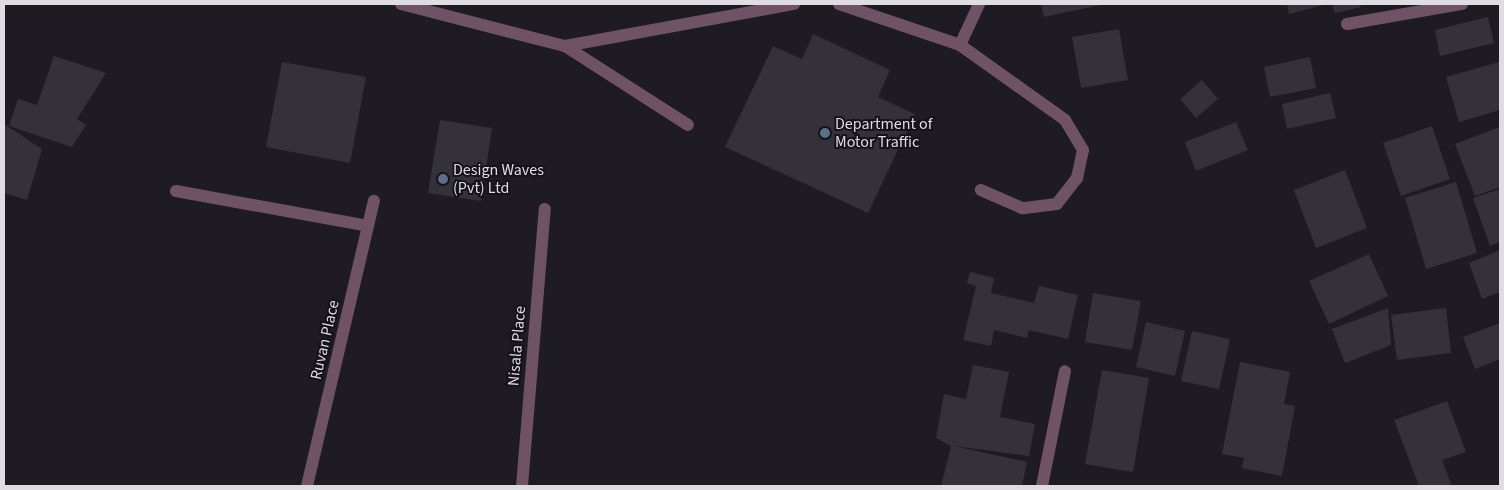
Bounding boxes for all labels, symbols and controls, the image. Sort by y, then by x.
place label: Department of Motor Traffic [835,114,932,152]
marker: Department of Motor Traffic [819,127,831,139]
place label: Design Waves (Pvt) Ltd [453,160,544,198]
marker: Design Waves (Pvt) Ltd [437,173,449,185]
street label: Ruvan Place [307,298,343,382]
street label: Nisala Place [504,305,530,387]

